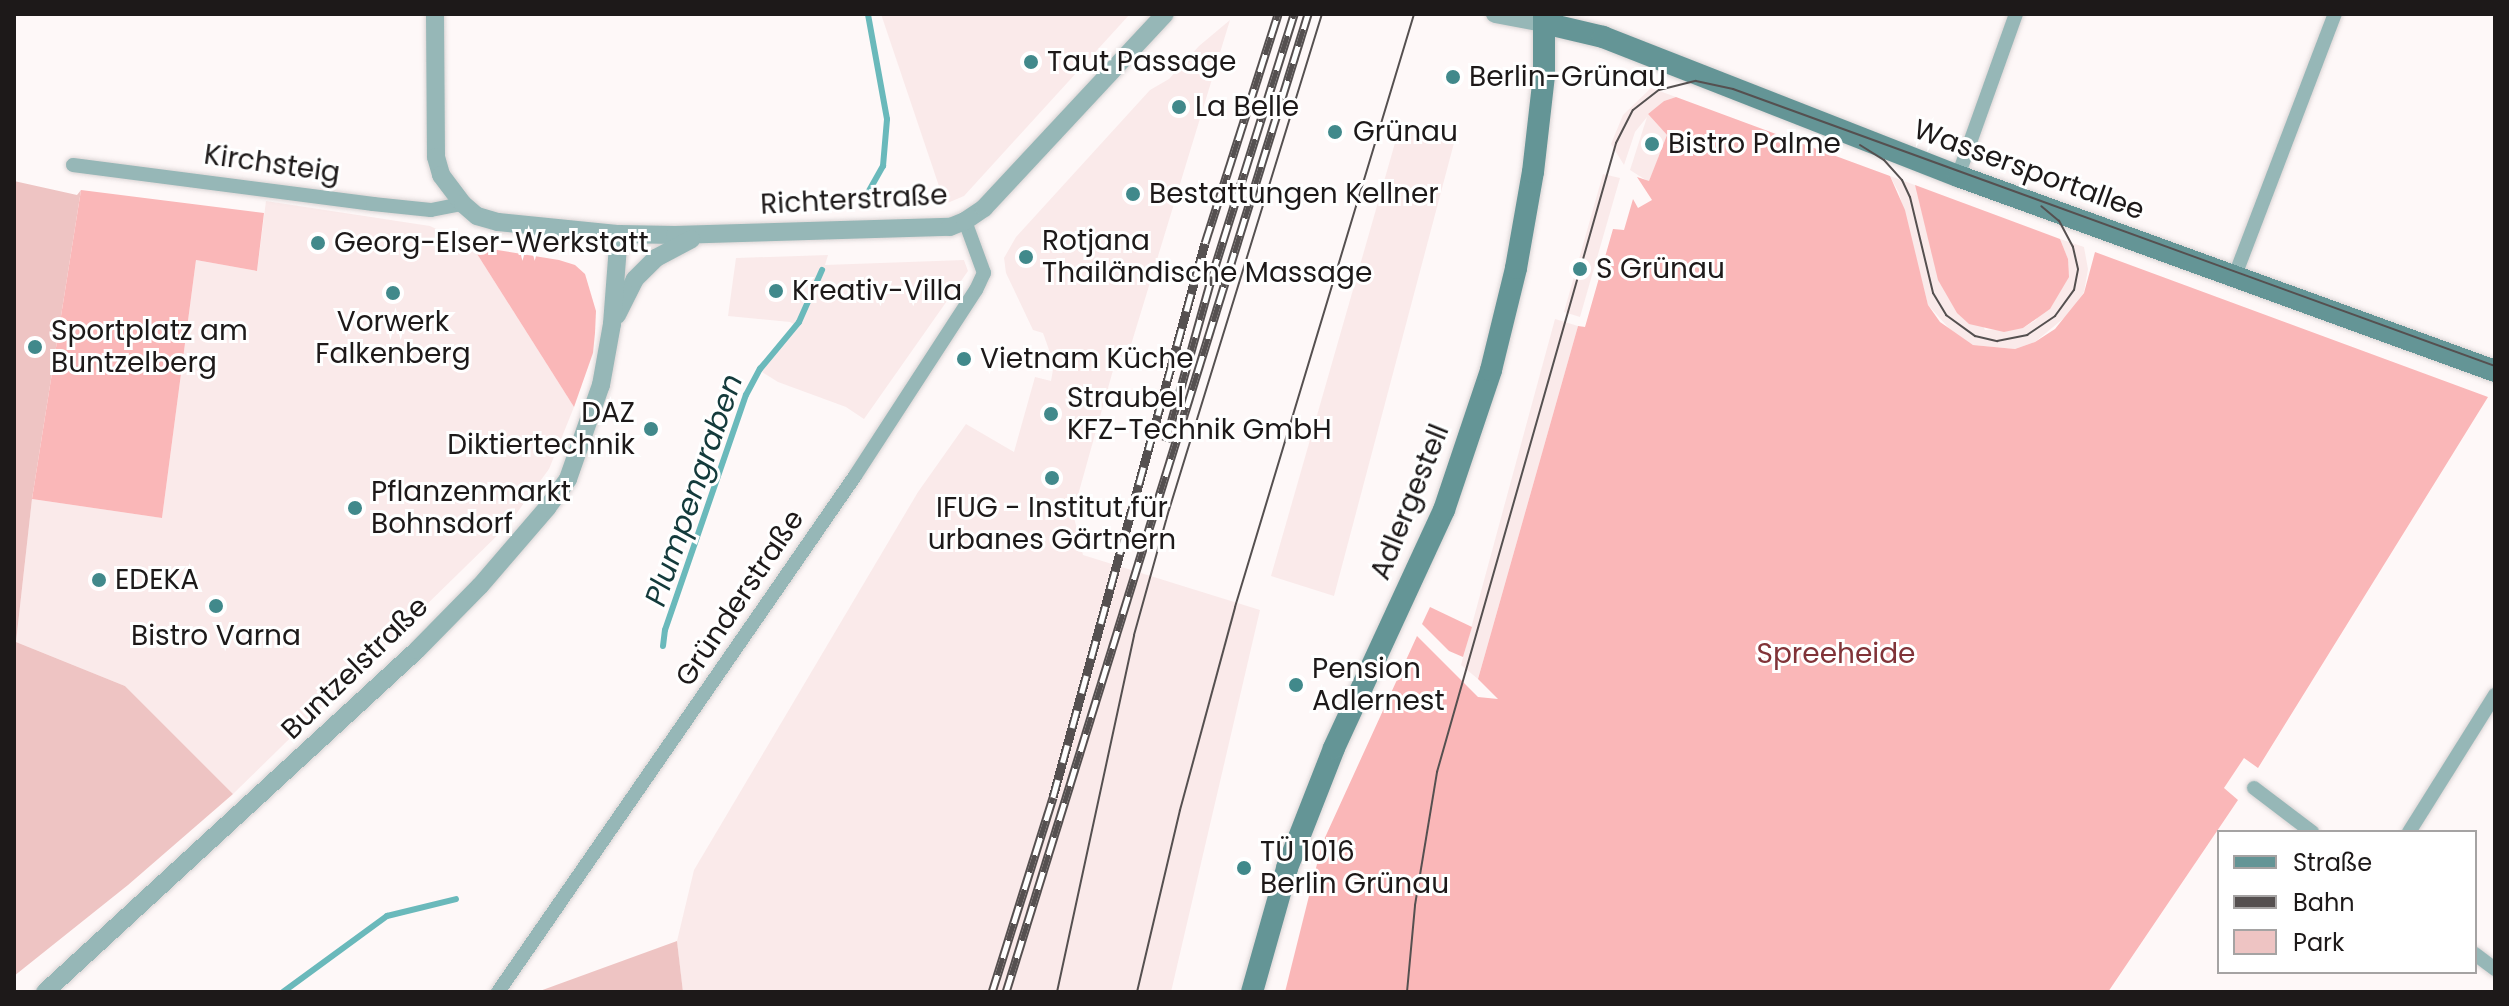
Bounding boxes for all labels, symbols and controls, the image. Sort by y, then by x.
place label: Taut Passage [1047,45,1236,79]
marker: Taut Passage [1022,53,1040,71]
place label: Berlin-Grünau [1469,60,1666,94]
marker: Berlin-Grünau [1444,68,1462,86]
place label: La Belle [1195,90,1299,124]
marker: La Belle [1170,98,1188,116]
street label: Wassersportallee [1909,113,2149,227]
place label: Grünau [1353,115,1458,149]
marker: Grünau [1324,121,1346,143]
place label: Bistro Palme [1668,127,1841,161]
marker: Bistro Palme [1643,135,1661,153]
street label: Kirchsteig [202,138,342,190]
place label: Bestattungen Kellner [1149,177,1439,211]
street label: Richterstraße [760,178,948,222]
marker: Bestattungen Kellner [1124,185,1142,203]
place label: Rotjana Thailändische Massage [1042,224,1372,290]
place label: Georg-Elser-Werkstatt [334,226,649,260]
marker: Georg-Elser-Werkstatt [309,234,327,252]
marker: Rotjana Thailändische Massage [1017,248,1035,266]
place label: S Grünau [1596,252,1725,286]
marker: S Grünau [1571,260,1589,278]
place label: Kreativ-Villa [792,274,962,308]
marker: Kreativ-Villa [767,282,785,300]
marker: Vorwerk Falkenberg [384,284,402,302]
place label: Vorwerk Falkenberg [315,305,471,371]
place label: Sportplatz am Buntzelberg [51,314,248,380]
marker: Sportplatz am Buntzelberg [26,338,44,356]
place label: Vietnam Küche [980,342,1193,376]
marker: Vietnam Küche [955,350,973,368]
water label: Plumpengraben [637,369,751,611]
place label: Straubel KFZ-Technik GmbH [1067,381,1332,447]
place label: DAZ Diktiertechnik [447,396,635,462]
marker: Straubel KFZ-Technik GmbH [1042,405,1060,423]
street label: Adlergestell [1364,419,1456,585]
marker: DAZ Diktiertechnik [642,420,660,438]
marker: IFUG - Institut für urbanes Gärtnern [1043,469,1061,487]
place label: Pflanzenmarkt Bohnsdorf [371,475,571,541]
place label: IFUG - Institut für urbanes Gärtnern [928,491,1176,557]
marker: Pflanzenmarkt Bohnsdorf [346,499,364,517]
street label: Gründerstraße [669,503,811,693]
place label: EDEKA [115,563,199,597]
marker: EDEKA [90,571,108,589]
street label: Buntzelstraße [275,590,435,746]
marker: Bistro Varna [207,597,225,615]
place label: Bistro Varna [131,619,301,653]
park label: Spreeheide [1757,637,1915,671]
place label: Pension Adlernest [1312,652,1445,718]
marker: Pension Adlernest [1287,676,1305,694]
legend [2217,830,2477,974]
place label: TÜ 1016 Berlin Grünau [1260,835,1449,901]
text: Straße [2293,846,2372,879]
marker: TÜ 1016 Berlin Grünau [1235,859,1253,877]
text: Bahn [2293,886,2355,919]
text: Park [2293,926,2344,959]

